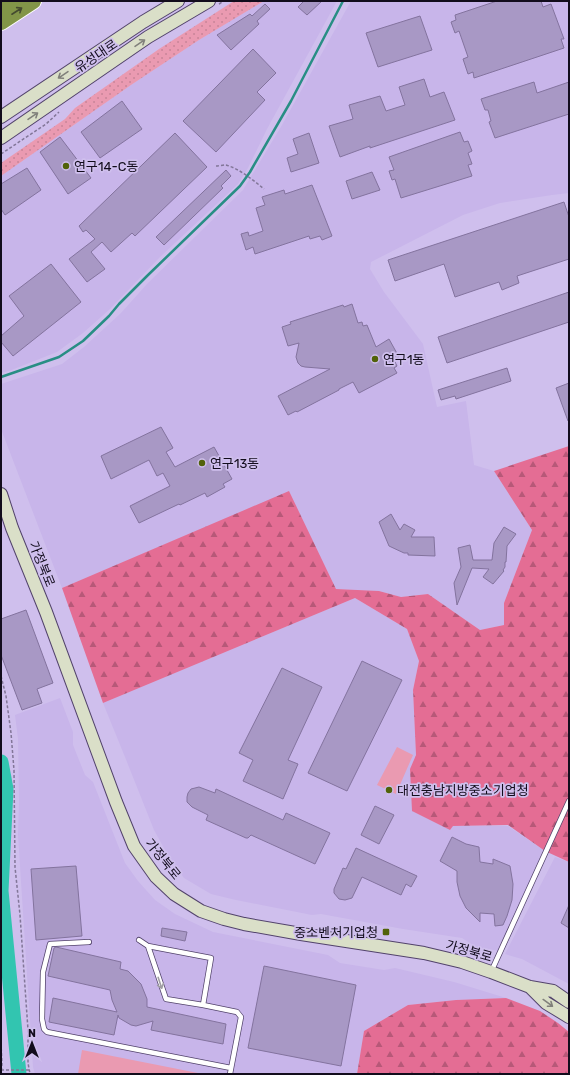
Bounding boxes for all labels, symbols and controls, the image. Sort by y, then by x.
one-way arrow [11,7,23,15]
street label: 유성대로 [72,36,120,76]
one-way arrow [135,39,146,47]
one-way arrow [58,71,69,79]
one-way arrow [27,112,38,120]
place label: 연구14-C동 [74,159,139,174]
marker: 연구14-C동 [61,161,71,171]
place label: 연구1동 [383,352,424,367]
marker: 연구1동 [370,354,380,364]
place label: 연구13동 [210,456,259,471]
marker: 연구13동 [197,458,207,468]
street label: 가정북로 [26,539,58,589]
place label: 대전충남지방중소기업청 [397,783,529,798]
marker: 대전충남지방중소기업청 [384,785,394,795]
street label: 가정북로 [142,836,184,882]
place label: 중소벤처기업청 [294,925,378,940]
marker: 중소벤처기업청 [381,927,391,937]
street label: 가정북로 [444,937,494,965]
one-way arrow [157,977,165,989]
one-way arrow [543,999,554,1007]
north arrow [12,1023,52,1063]
text: N [28,1027,36,1040]

